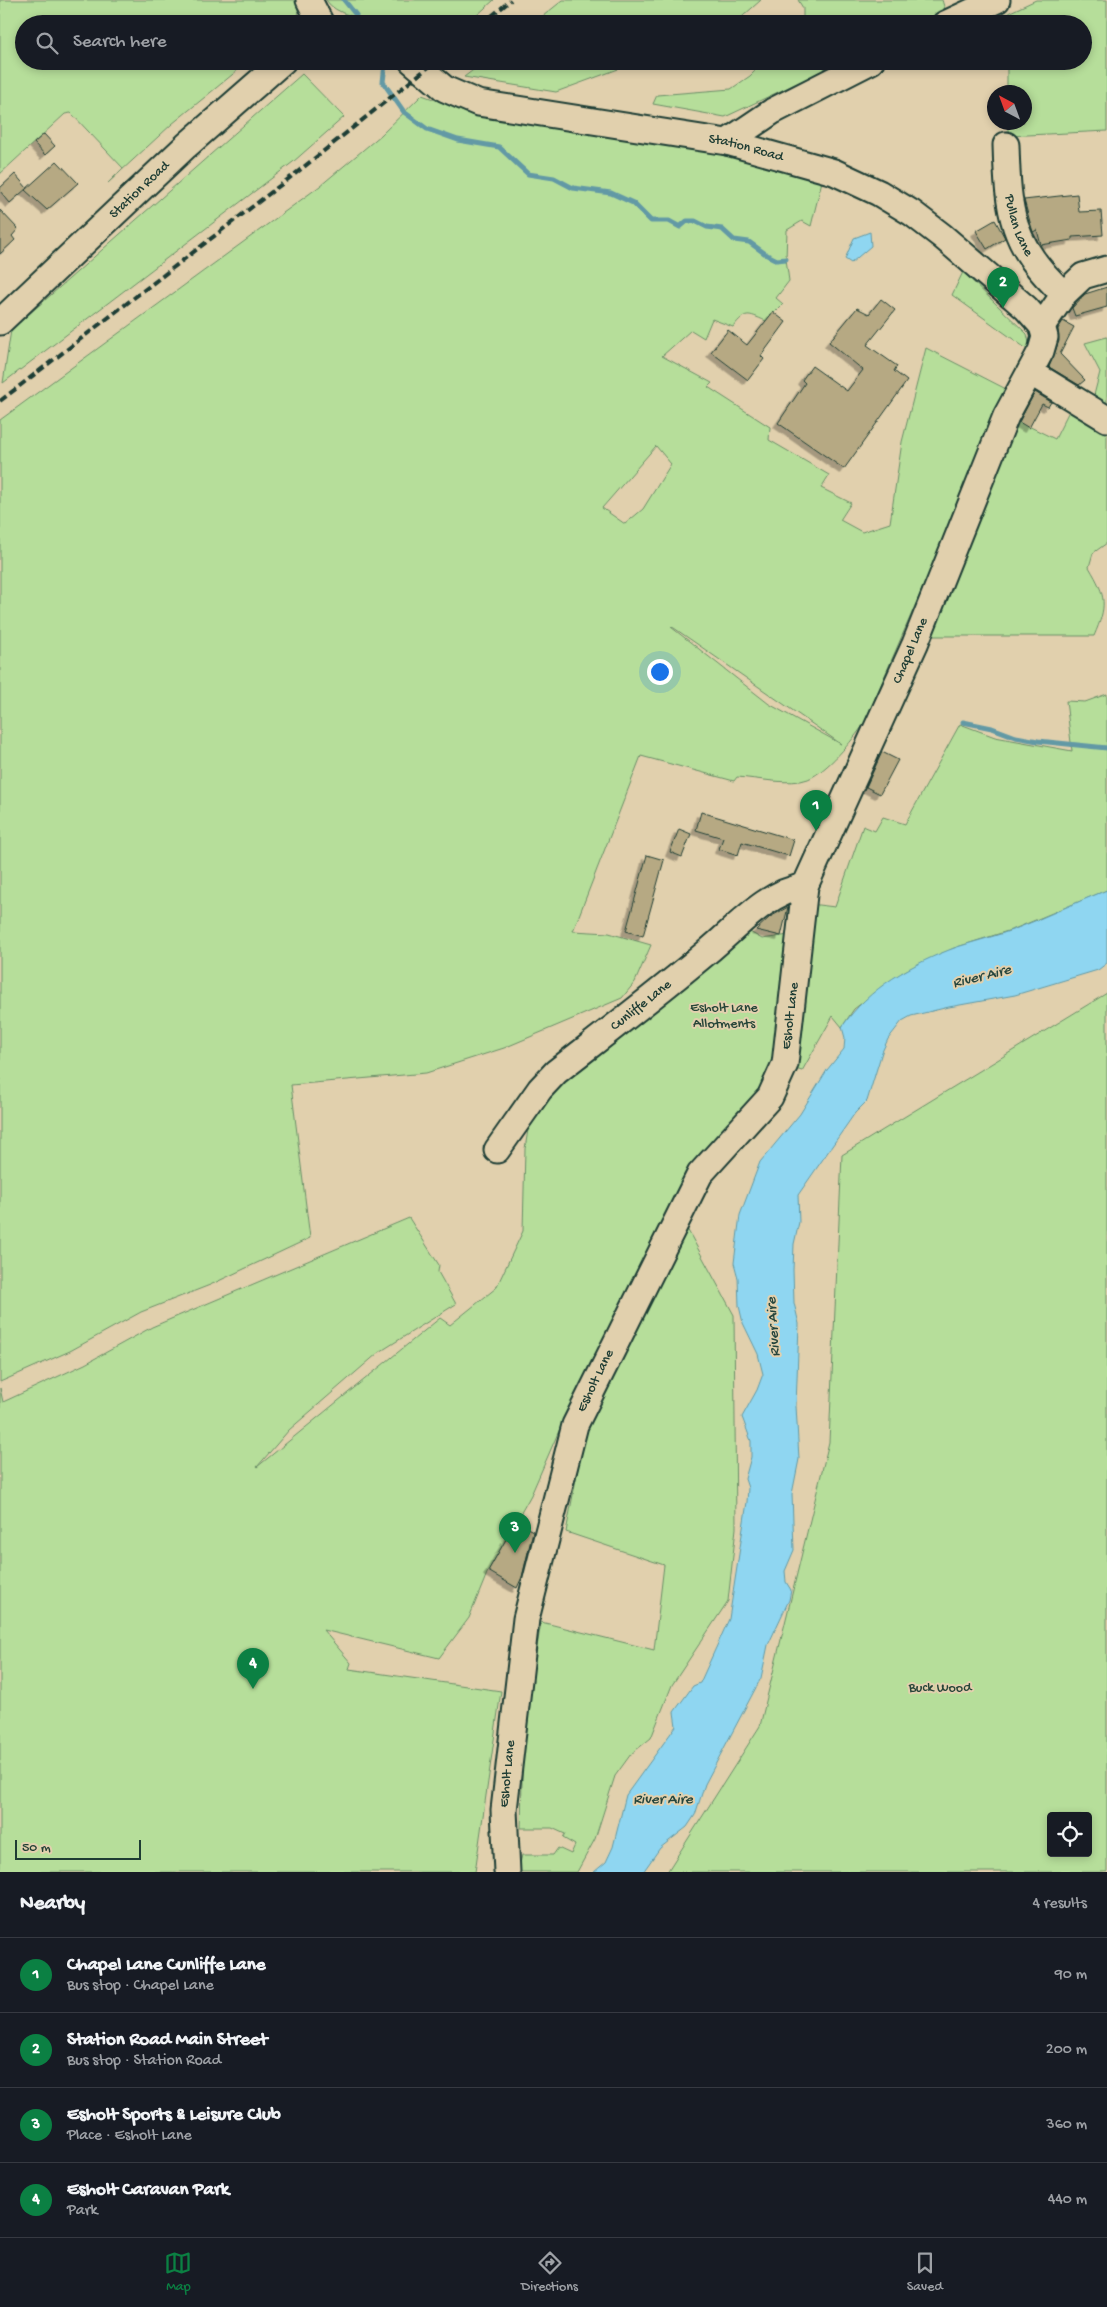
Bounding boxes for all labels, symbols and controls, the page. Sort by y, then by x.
search box [15,15,1092,70]
icon: search [33,29,61,57]
text: Search here [73,31,167,54]
north arrow [987,85,1032,130]
street label: Station Road [707,131,787,166]
street label: Station Road [106,156,174,223]
street label: Pullan Lane [1000,192,1037,261]
pin: 2 [987,267,1019,308]
street label: Chapel Lane [889,615,933,687]
your location [647,659,673,685]
pin: 1 [800,790,832,831]
water label: River Aire [951,961,1014,993]
street label: Cunliffe Lane [607,976,676,1035]
street label: Esholt Lane [778,981,804,1051]
park label: Esholt Lane Allotments [690,1000,759,1033]
water label: River Aire [763,1295,785,1357]
street label: Esholt Lane [574,1346,619,1415]
pin: 3 [499,1512,531,1553]
pin: 4 [237,1648,269,1689]
park label: Buck Wood [908,1680,973,1697]
street label: Esholt Lane [496,1739,520,1808]
water label: River Aire [633,1791,694,1809]
map controls [1047,1812,1092,1857]
button: locate [1047,1812,1092,1857]
scale bar [15,1837,141,1860]
text: 50 m [22,1840,51,1857]
text: Nearby [20,1892,85,1917]
text: 4 results [1032,1895,1087,1914]
text: Chapel Lane Cunliffe Lane [67,1954,266,1977]
text: 1 [33,1966,39,1985]
text: 90 m [1055,1966,1087,1985]
text: Bus stop · Chapel Lane [67,1977,214,1996]
text: Station Road Main Street [67,2029,267,2052]
text: 2 [32,2041,40,2060]
text: 200 m [1046,2041,1087,2060]
text: Bus stop · Station Road [67,2052,221,2071]
text: Esholt Sports & Leisure Club [67,2104,281,2127]
text: 3 [32,2116,40,2135]
text: 360 m [1046,2116,1087,2135]
text: Place · Esholt Lane [67,2127,192,2146]
text: Esholt Caravan Park [67,2179,229,2202]
text: 4 [32,2191,40,2210]
text: 440 m [1048,2191,1087,2210]
text: Park [67,2202,98,2221]
tab: Map [164,2249,192,2296]
tab: Directions [521,2249,578,2296]
tab: Saved [907,2249,943,2296]

